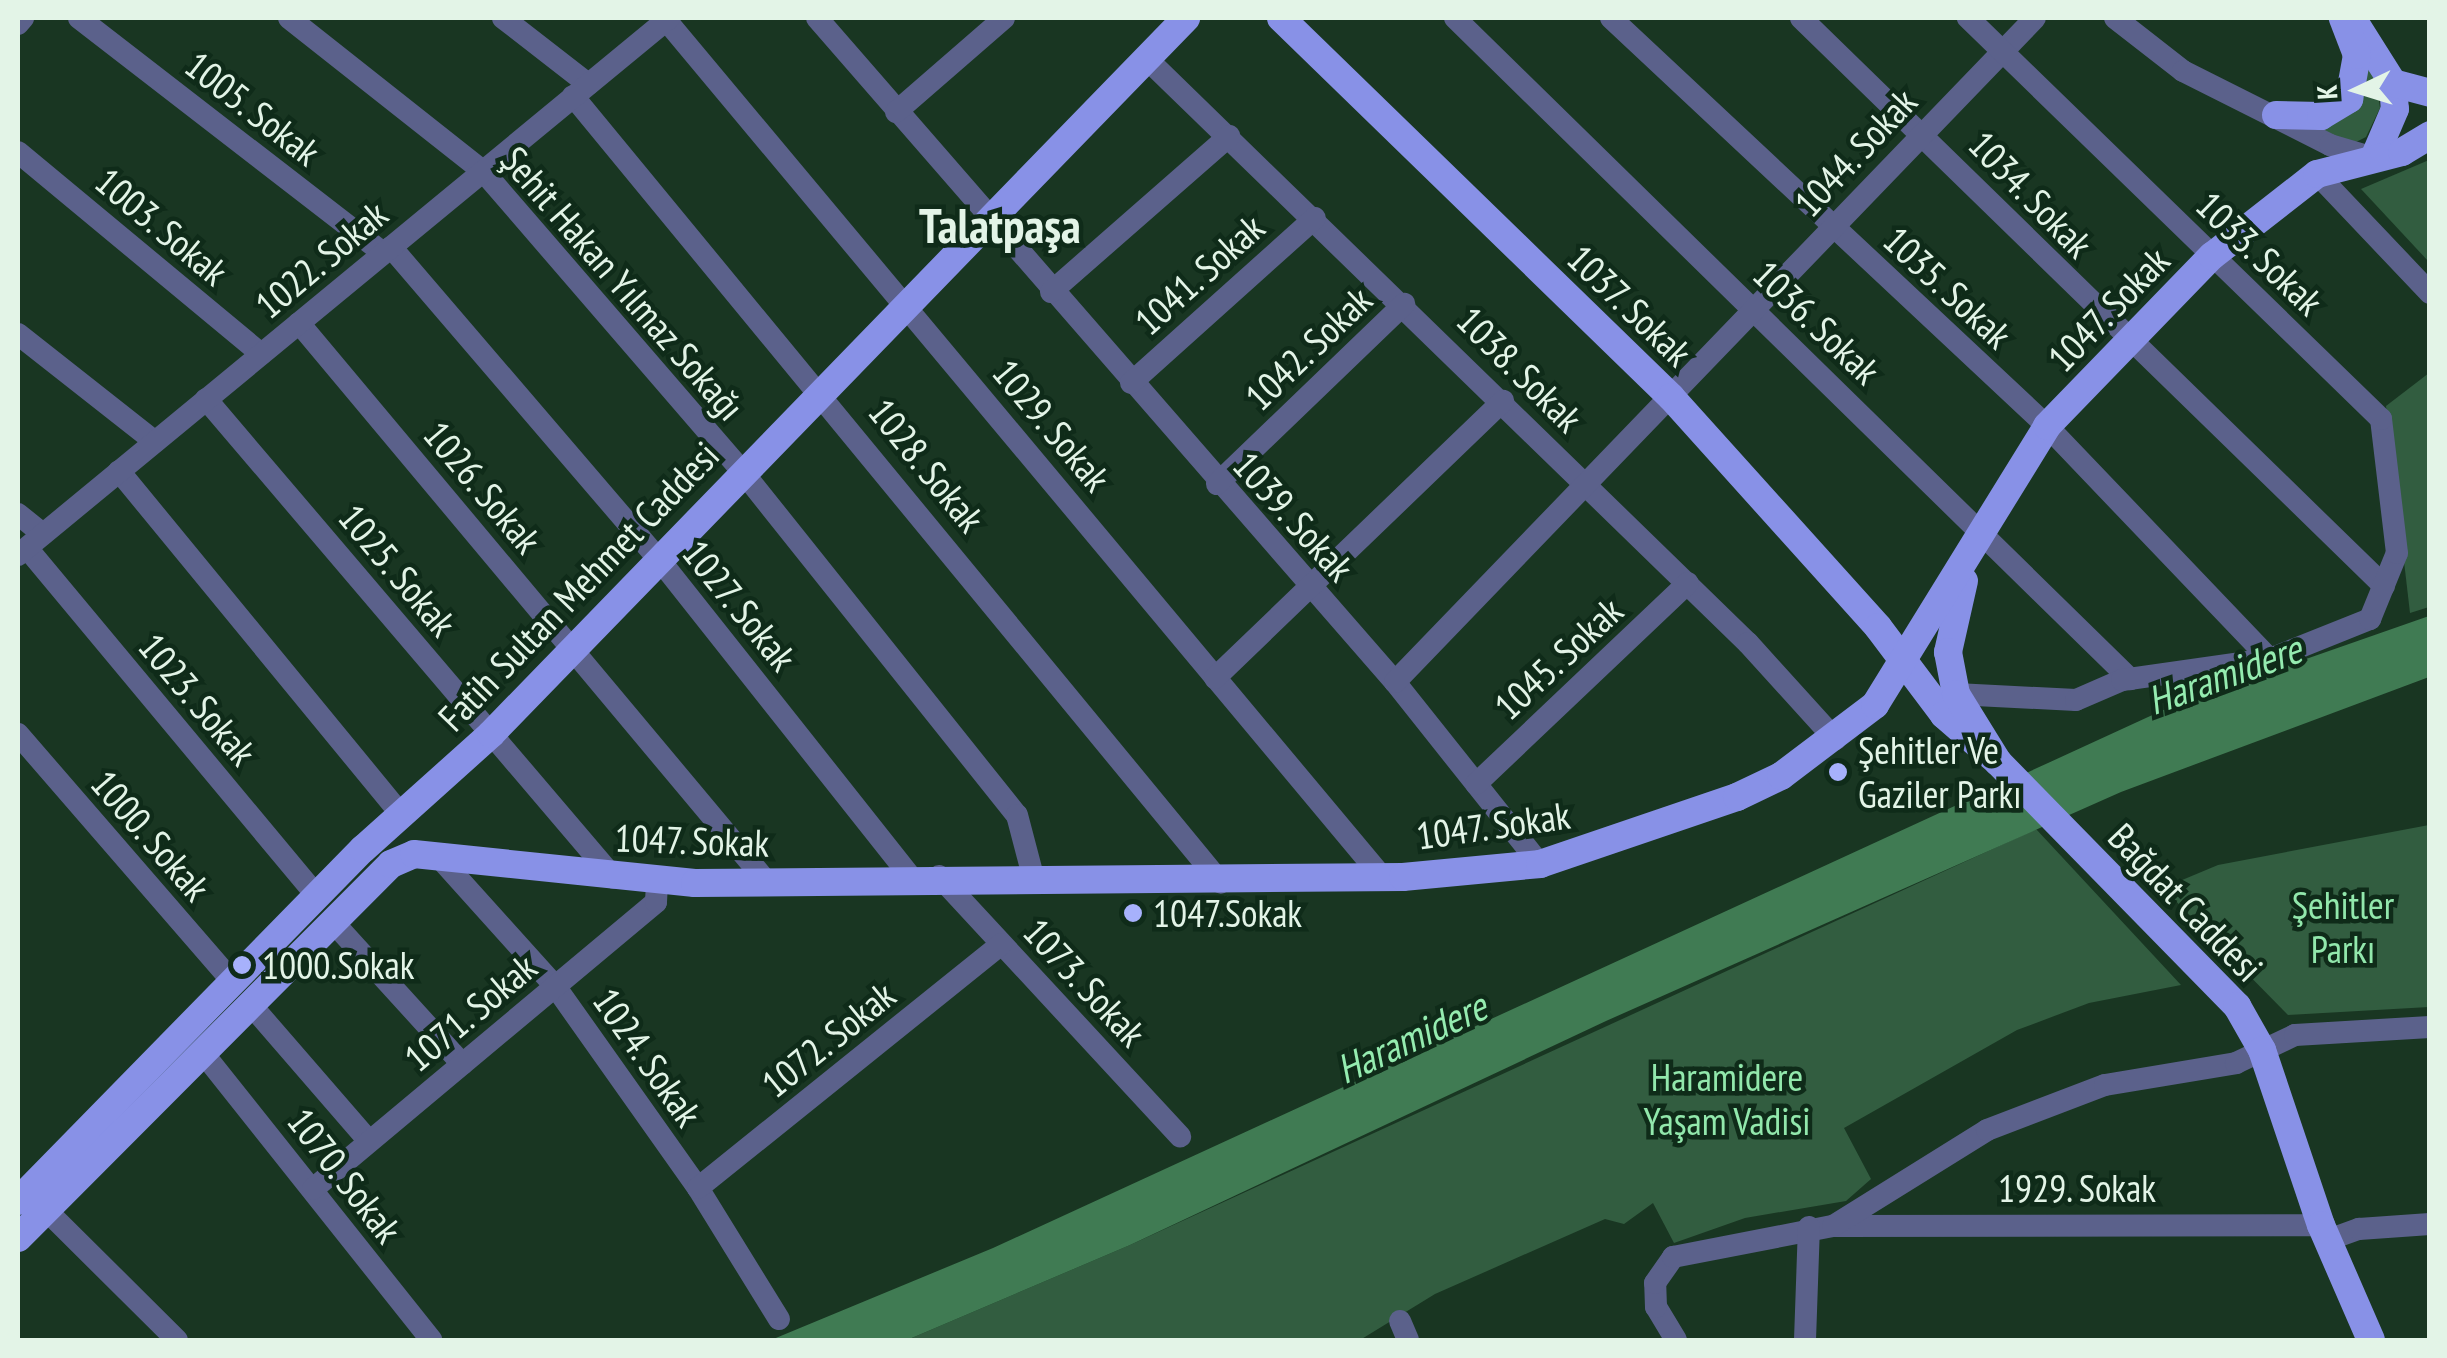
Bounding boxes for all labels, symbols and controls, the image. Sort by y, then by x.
north arrow [2307,40,2407,140]
street label: 1005. Sokak [176,41,330,175]
street label: 1044. Sokak [1784,78,1926,226]
text: K [2308,84,2346,101]
street label: 1034. Sokak [1959,120,2103,268]
street label: Şehit Hakan Yılmaz Sokağı [491,136,755,430]
street label: 1003. Sokak [86,157,238,295]
street label: 1033. Sokak [2186,181,2334,325]
street label: 1022. Sokak [245,190,397,328]
district label: Talatpaşa [919,197,1081,255]
street label: 1041. Sokak [1124,203,1274,345]
street label: 1035. Sokak [1874,216,2022,358]
street label: 1037. Sokak [1558,234,1702,376]
street label: 1047. Sokak [2037,237,2179,381]
street label: 1036. Sokak [1743,250,1891,394]
street label: 1042. Sokak [1234,276,1382,420]
street label: 1038. Sokak [1447,296,1593,442]
street label: 1029. Sokak [983,349,1121,501]
street label: 1028. Sokak [859,388,995,542]
street label: 1026. Sokak [414,411,552,563]
street label: Fatih Sultan Mehmet Caddesi [428,432,728,740]
street label: 1039. Sokak [1223,441,1365,591]
street label: 1025. Sokak [329,494,467,646]
street label: 1027. Sokak [673,530,807,680]
street label: 1045. Sokak [1484,587,1632,729]
street label: 1023. Sokak [129,623,267,775]
water label: Haramidere [2140,624,2308,724]
place label: Şehitler Ve Gaziler Parkı [1858,727,2022,816]
street label: 1000. Sokak [81,759,221,911]
marker: Şehitler Ve Gaziler Parkı [1827,761,1849,783]
street label: 1047. Sokak [1412,791,1574,859]
street label: 1047. Sokak [613,814,771,866]
street label: Bağdat Caddesi [2100,814,2272,990]
park label: Şehitler Parkı [2292,882,2394,972]
place label: 1047.Sokak [1153,890,1302,936]
marker: 1047.Sokak [1122,902,1144,924]
street label: 1073. Sokak [1014,908,1156,1056]
place label: 1000.Sokak [262,942,415,988]
street label: 1071. Sokak [394,943,546,1081]
marker: 1000.Sokak [231,954,253,976]
street label: 1072. Sokak [751,971,905,1107]
street label: 1024. Sokak [583,978,713,1136]
water label: Haramidere [1328,981,1494,1093]
park label: Haramidere Yaşam Vadisi [1643,1054,1811,1144]
street label: 1070. Sokak [278,1098,412,1252]
street label: 1929. Sokak [1997,1165,2157,1211]

